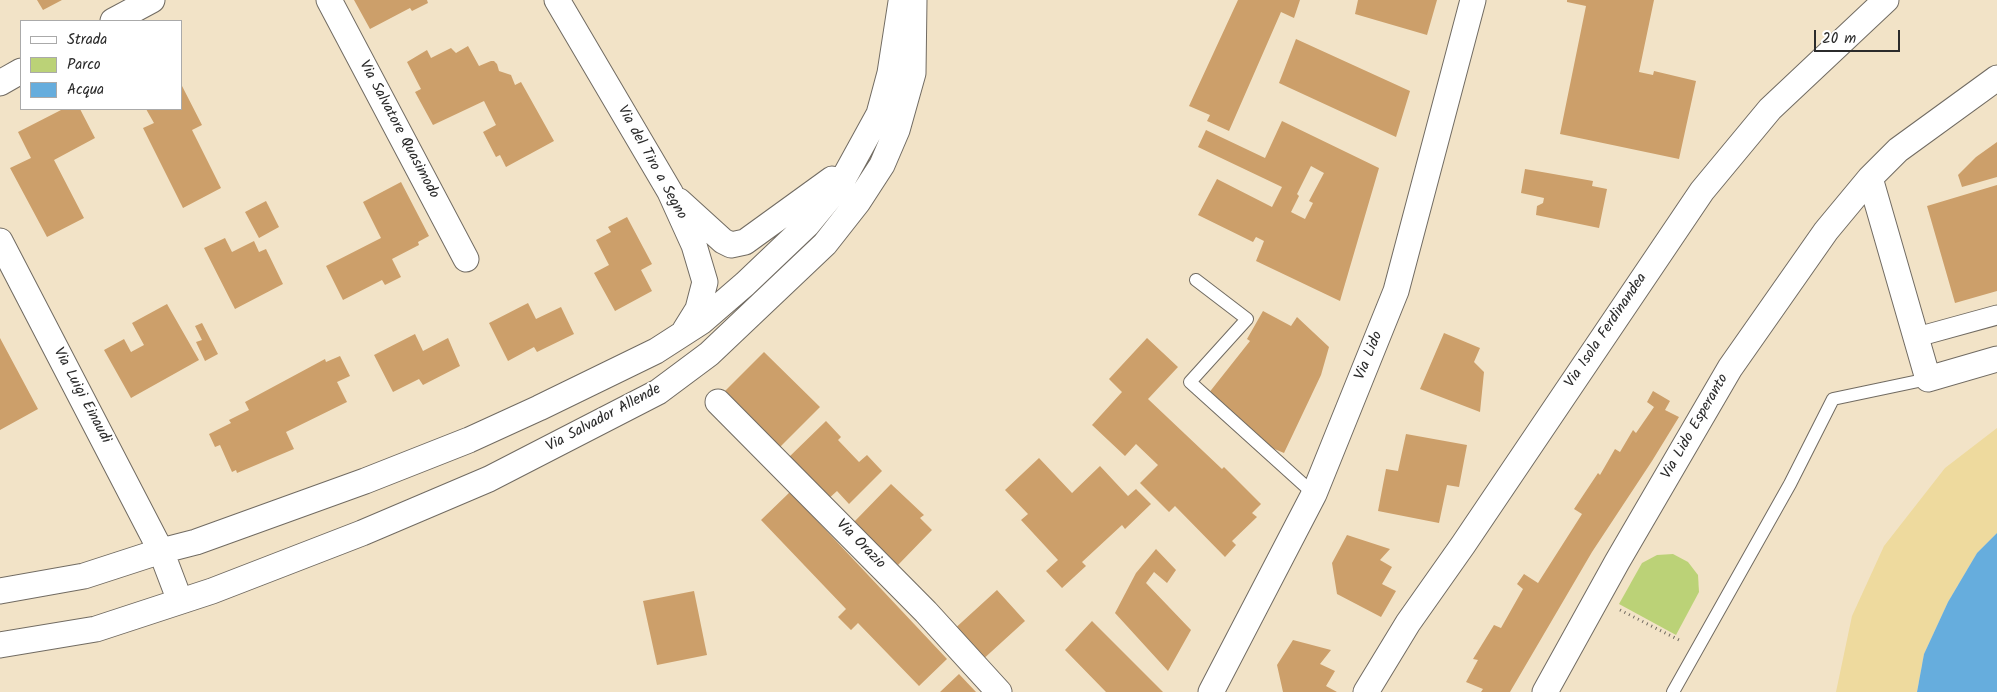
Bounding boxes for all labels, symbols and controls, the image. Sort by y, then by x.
legend [20,20,182,110]
scale bar [1817,20,1903,52]
text: 20 m [1822,27,1856,51]
text: Strada [67,28,107,52]
text: Parco [67,53,101,77]
street label: Via Salvatore Quasimodo [354,58,442,202]
text: Acqua [67,78,104,102]
street label: Via del Tiro a Segno [612,103,690,223]
street label: Via Isola Ferdinandea [1562,270,1652,392]
street label: Via Lido [1352,329,1388,383]
street label: Via Luigi Einaudi [48,345,114,447]
street label: Via Lido Esperanto [1659,371,1733,483]
street label: Via Salvador Allende [544,381,664,457]
street label: Via Orazio [831,516,889,574]

